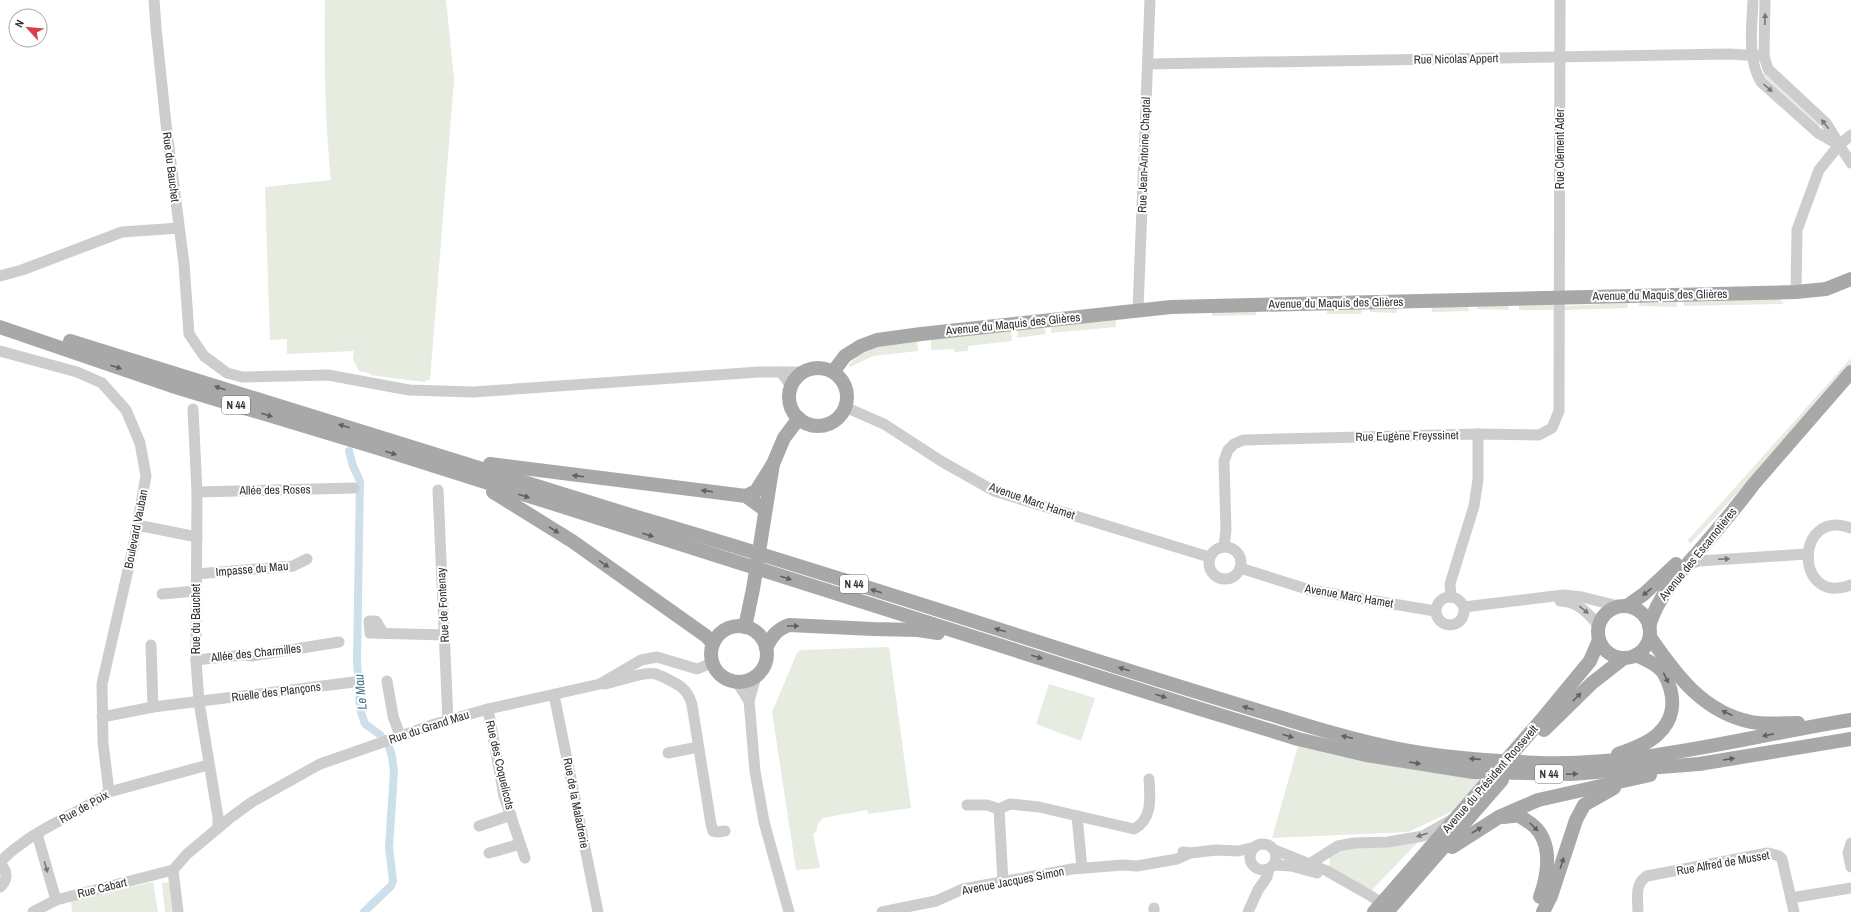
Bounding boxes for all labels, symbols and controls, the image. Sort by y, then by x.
north arrow [8,8,48,48]
one-way arrow [1762,12,1768,25]
text: N [11,17,27,30]
street label: Rue Nicolas Appert [1413,50,1499,68]
one-way arrow [1763,84,1774,93]
street label: Rue Jean-Antoine Chaptal [1134,97,1154,213]
street label: Rue Clément Ader [1552,108,1568,189]
one-way arrow [1821,118,1829,129]
street label: Rue du Bauchet [159,131,183,203]
street label: Avenue du Maquis des Glières [1591,286,1728,304]
street label: Avenue du Maquis des Glières [1267,294,1404,312]
street label: Avenue du Maquis des Glières [944,309,1081,339]
one-way arrow [111,364,123,370]
one-way arrow [213,385,225,391]
road number: N 44 [222,396,250,414]
one-way arrow [261,412,273,418]
one-way arrow [338,423,350,429]
street label: Rue Eugène Freyssinet [1355,427,1459,445]
one-way arrow [386,450,398,456]
one-way arrow [572,473,584,479]
street label: Avenue Marc Hamet [986,479,1077,523]
street label: Allée des Roses [238,481,311,499]
street label: Boulevard Vauban [120,488,152,570]
one-way arrow [701,488,713,495]
one-way arrow [519,493,531,499]
street label: Avenue des Escarnotières [1655,504,1741,605]
one-way arrow [549,526,560,534]
one-way arrow [643,532,655,538]
one-way arrow [1718,556,1730,563]
street label: Impasse du Mau [215,558,289,580]
one-way arrow [598,560,609,568]
street label: Rue de Fontenay [433,567,453,643]
one-way arrow [780,575,792,581]
road number: N 44 [840,575,868,593]
street label: Avenue Marc Hamet [1303,580,1395,612]
street label: Rue du Bauchet [188,583,204,654]
one-way arrow [870,588,882,594]
one-way arrow [1641,588,1652,596]
one-way arrow [1578,606,1589,615]
one-way arrow [787,623,800,629]
one-way arrow [994,627,1006,633]
street label: Allée des Charmilles [209,640,302,666]
one-way arrow [1031,654,1043,660]
one-way arrow [1118,666,1130,672]
water label: Le Mau [350,673,371,711]
one-way arrow [1662,673,1669,684]
street label: Ruelle des Plançons [231,679,322,705]
one-way arrow [1572,692,1582,702]
one-way arrow [1155,694,1167,700]
one-way arrow [1242,705,1254,711]
street label: Rue du Grand Mau [387,706,471,748]
one-way arrow [1721,710,1732,716]
street label: Rue des Coquelicots [482,719,518,811]
street label: Avenue du Président Roosevelt [1438,721,1542,837]
one-way arrow [1282,733,1294,739]
one-way arrow [1762,733,1774,739]
one-way arrow [1341,734,1353,740]
street label: Rue de la Maladrerie [559,756,593,850]
one-way arrow [1469,756,1481,763]
one-way arrow [1723,756,1735,762]
one-way arrow [1408,760,1421,766]
road number: N 44 [1535,765,1563,783]
one-way arrow [1566,771,1579,777]
street label: Rue de Poix [56,787,112,827]
one-way arrow [1529,823,1539,832]
one-way arrow [1471,826,1483,833]
one-way arrow [1416,832,1428,838]
street label: Rue Alfred de Musset [1675,847,1771,879]
one-way arrow [1559,856,1565,868]
one-way arrow [43,861,49,873]
street label: Avenue Jacques Simon [960,863,1065,899]
street label: Rue Cabart [76,874,129,902]

